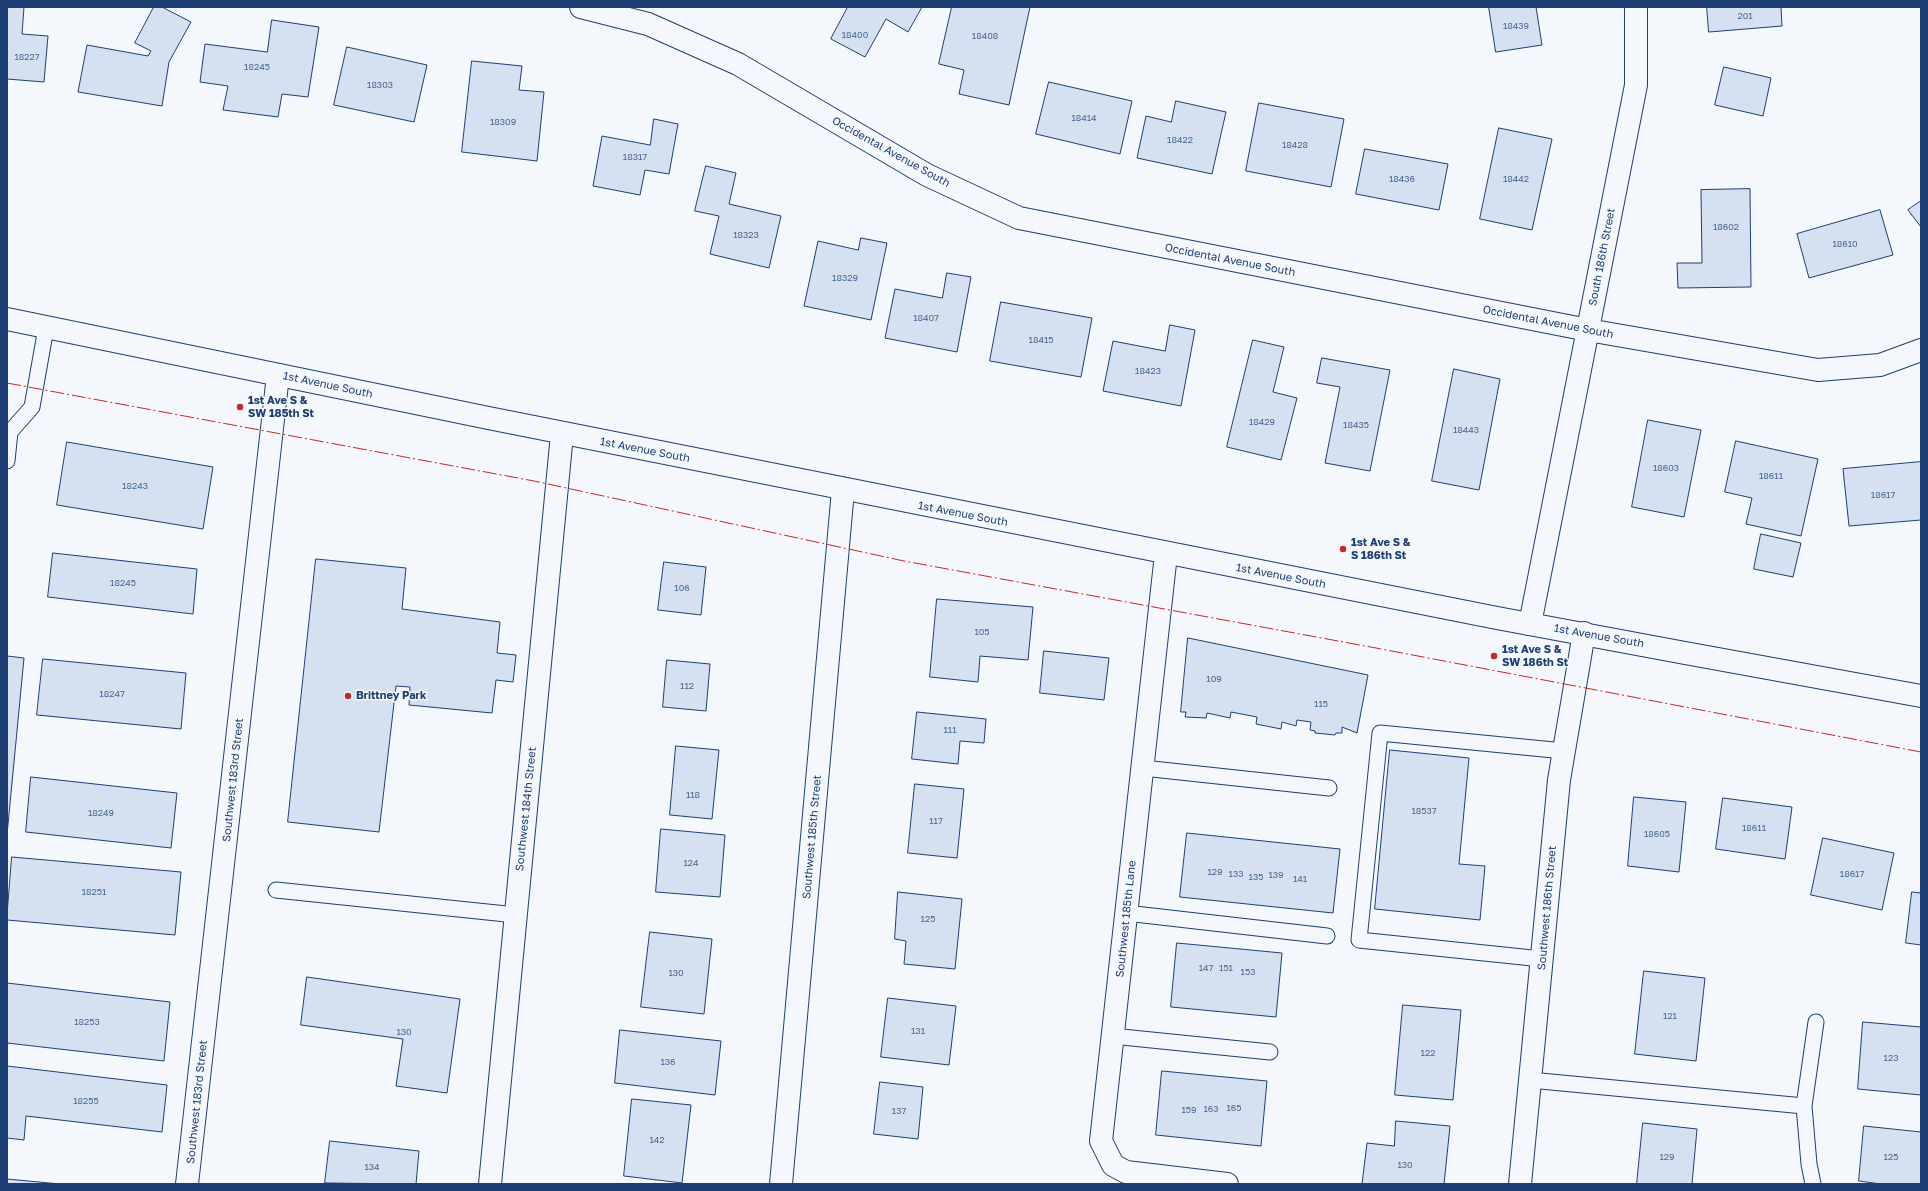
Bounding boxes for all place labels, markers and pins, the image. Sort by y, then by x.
place label: 1st Ave S & SW 185th St [248,394,314,420]
marker: 1st Ave S & SW 185th St [235,402,245,412]
place label: 1st Ave S & S 186th St [1351,536,1411,562]
marker: 1st Ave S & S 186th St [1338,544,1348,554]
place label: 1st Ave S & SW 186th St [1502,643,1568,669]
marker: 1st Ave S & SW 186th St [1489,651,1499,661]
place label: Brittney Park [356,689,426,703]
marker: Brittney Park [343,691,353,701]

